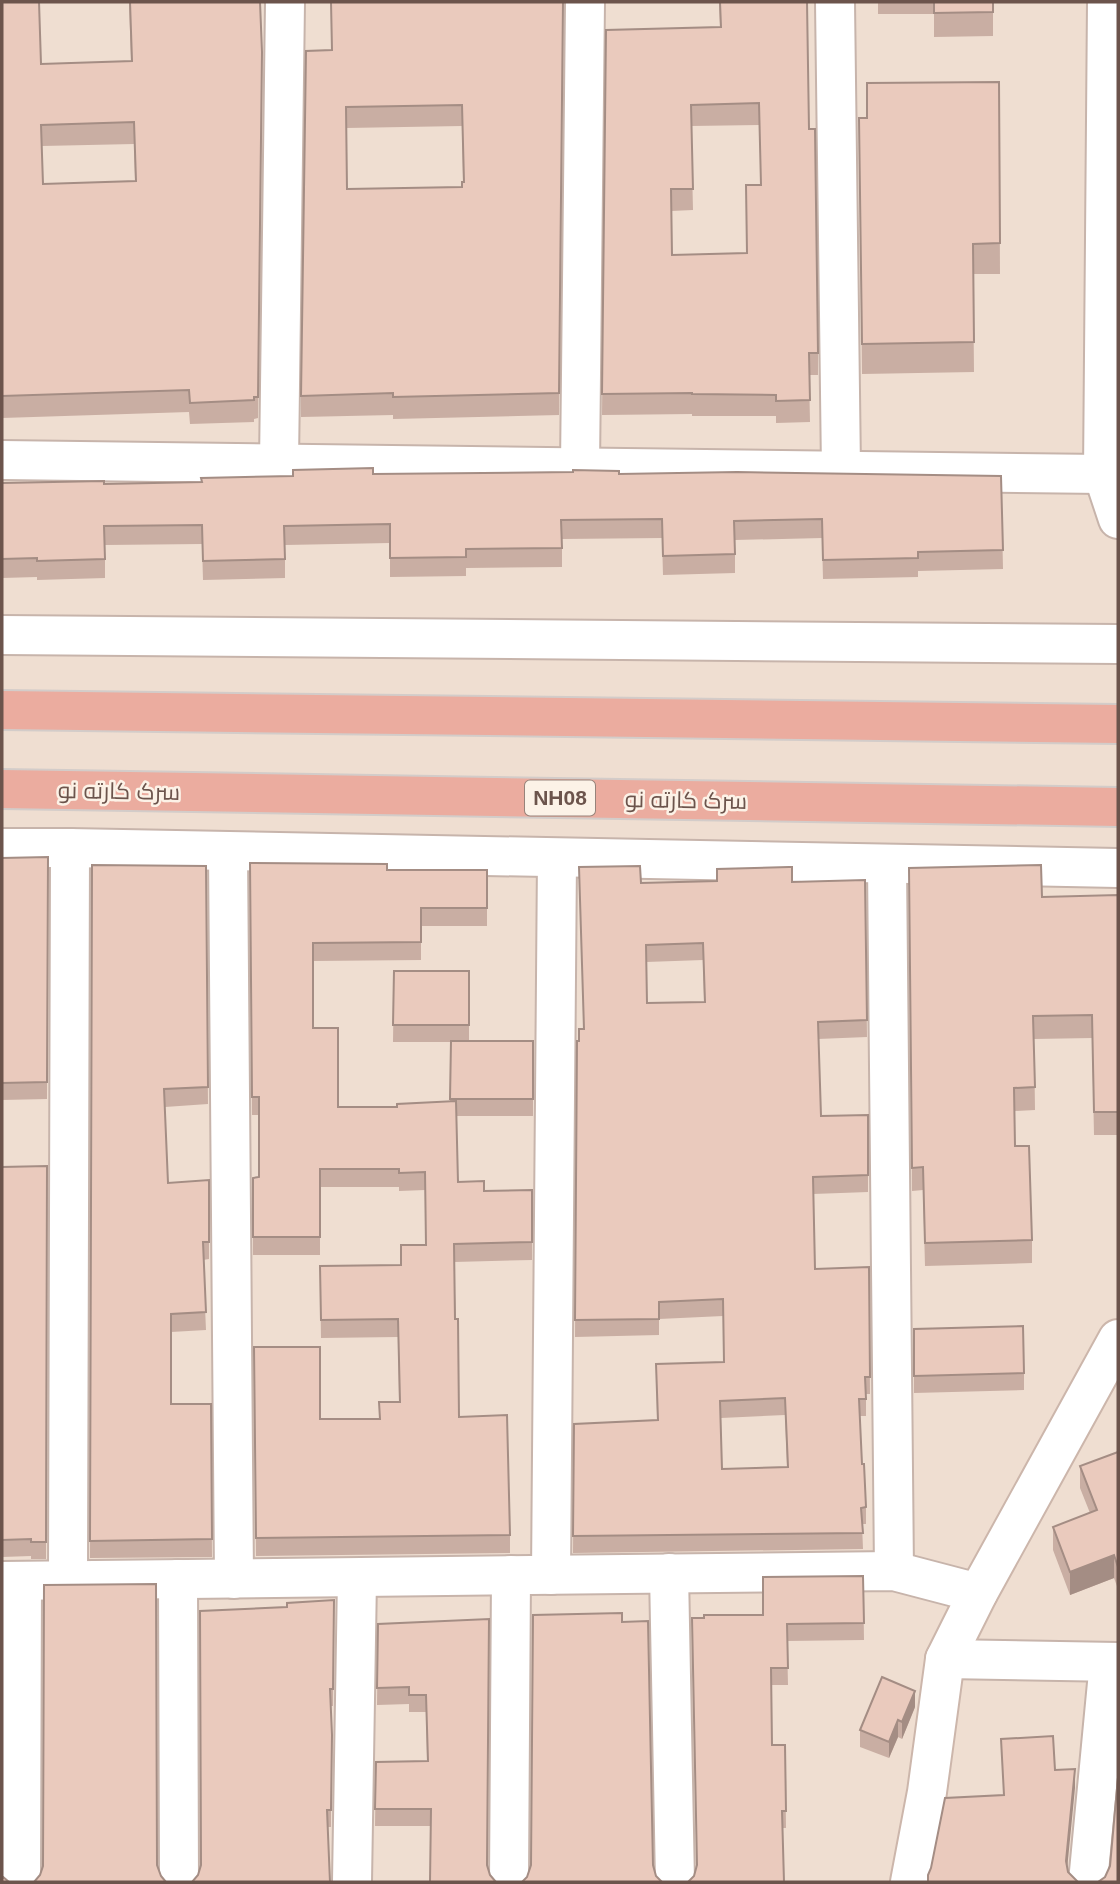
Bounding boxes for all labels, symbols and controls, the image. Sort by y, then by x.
street label: سرک کارته نو [58,777,180,805]
road number: NH08 [525,780,595,816]
street label: سرک کارته نو [625,786,747,814]

